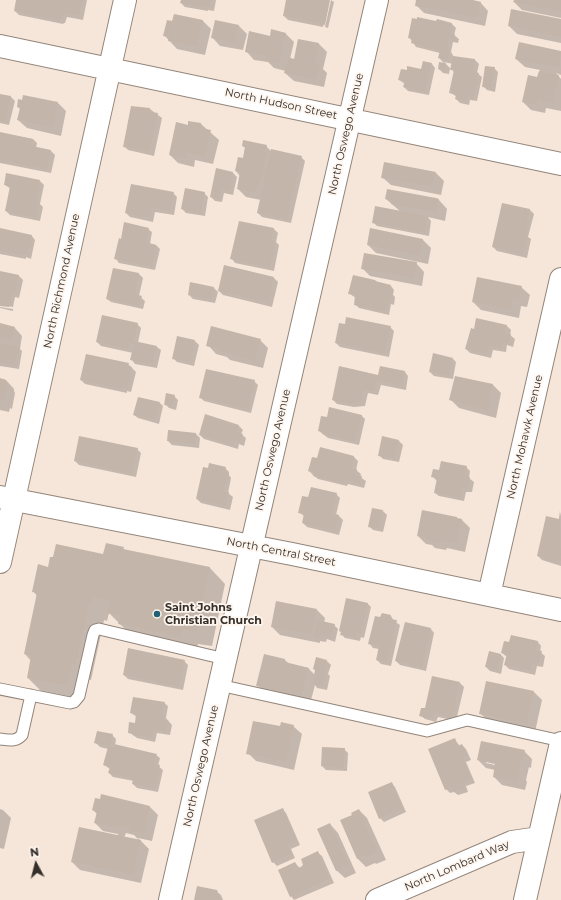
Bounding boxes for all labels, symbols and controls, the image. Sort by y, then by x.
street label: North Oswego Avenue [326,72,366,196]
street label: North Hudson Street [223,86,339,122]
street label: North Richmond Avenue [41,212,83,350]
street label: North Mohawk Avenue [504,374,546,500]
street label: North Oswego Avenue [253,388,293,512]
street label: North Central Street [225,535,337,569]
place label: Saint Johns Christian Church [165,601,262,627]
marker: Saint Johns Christian Church [152,609,162,619]
street label: North Oswego Avenue [181,704,221,828]
street label: North Lombard Way [403,838,511,894]
north arrow [16,844,56,884]
text: N [29,845,40,860]

